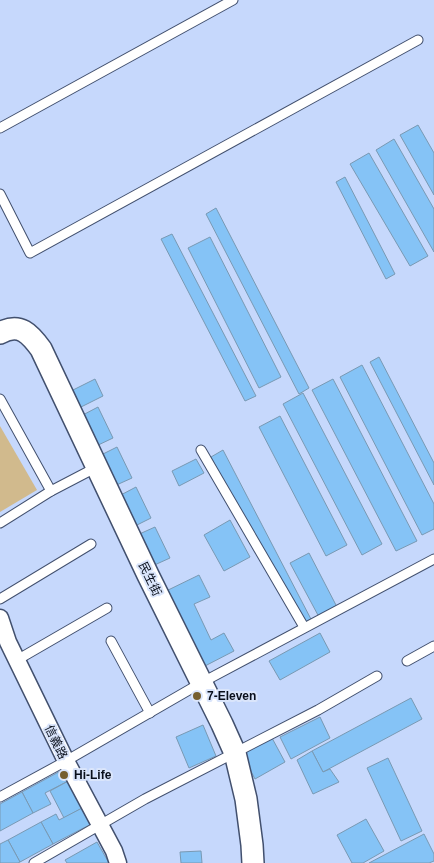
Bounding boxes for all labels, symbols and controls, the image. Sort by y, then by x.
street label: 民生街 [136,560,164,598]
place label: 7-Eleven [207,689,256,703]
marker: 7-Eleven [191,690,203,702]
street label: 信義路 [42,723,70,761]
place label: Hi-Life [74,768,112,782]
marker: Hi-Life [58,769,70,781]

